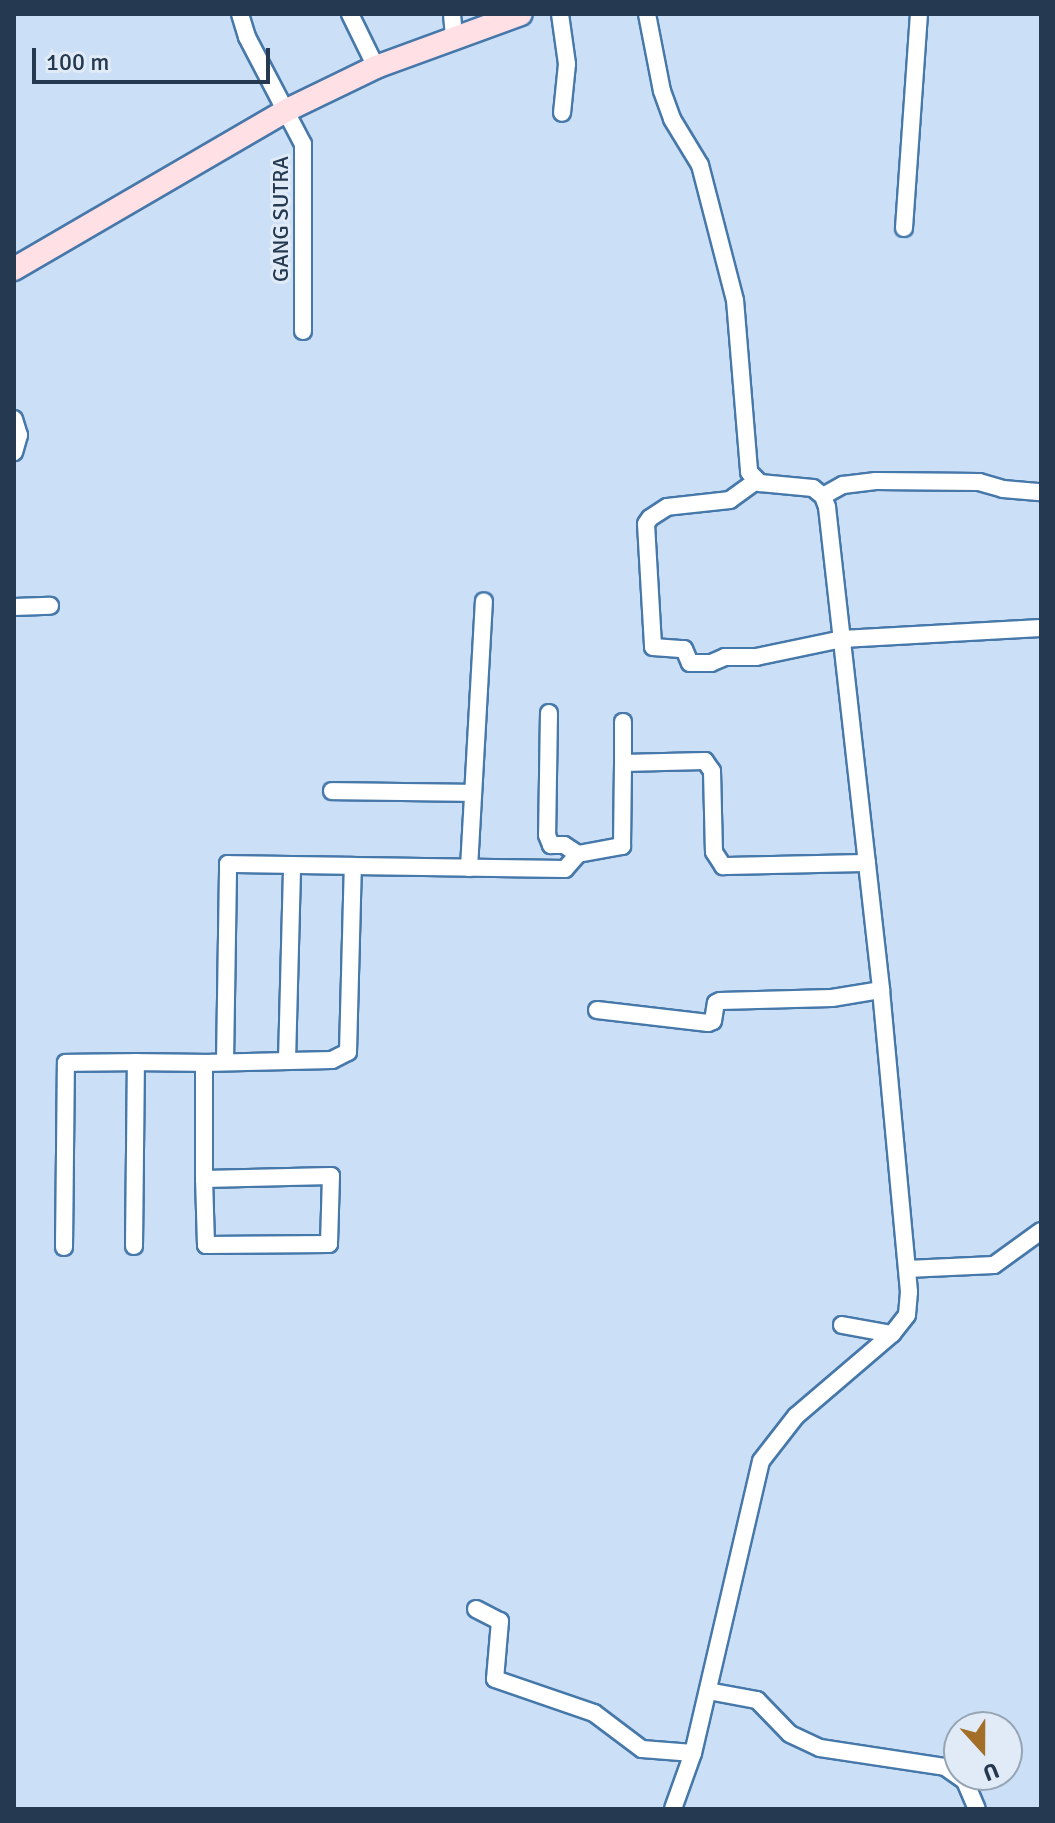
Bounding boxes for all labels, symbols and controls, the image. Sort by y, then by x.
scale bar [36,32,274,82]
text: 100 m [46,47,109,77]
street label: GANG SUTRA [268,156,294,282]
north arrow [943,1711,1023,1791]
text: U [979,1757,1003,1787]

